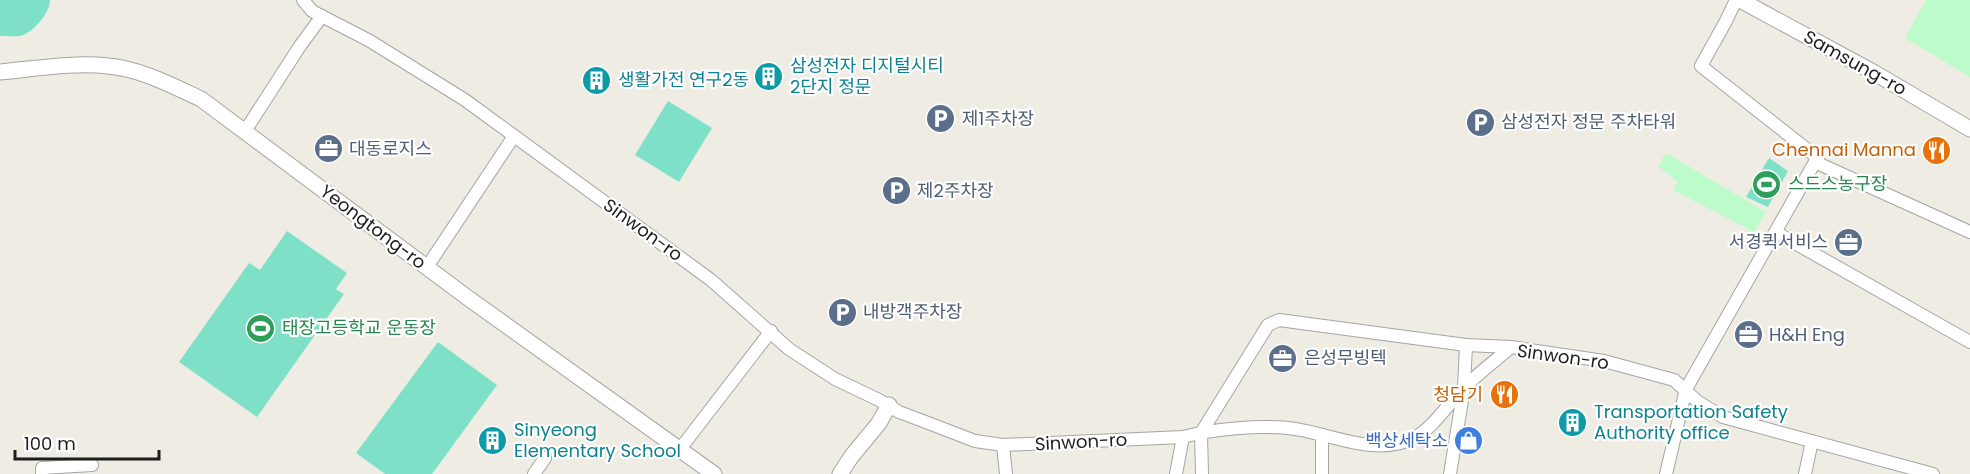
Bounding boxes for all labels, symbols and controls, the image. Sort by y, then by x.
street label: Samsung-ro [1799,24,1911,101]
place label: 삼성전자 디지털시티 2단지 정문 [790,53,944,99]
building icon: 삼성전자 디지털시티 2단지 정문 [753,60,785,92]
building icon: 생활가전 연구2동 [581,64,613,96]
place label: 생활가전 연구2동 [618,67,749,92]
parking icon: 제1주차장 [925,103,957,135]
place label: 제1주차장 [962,106,1034,131]
parking icon: 삼성전자 정문 주차타워 [1464,106,1496,138]
place label: 삼성전자 정문 주차타워 [1501,109,1676,134]
office icon: 대동로지스 [312,133,344,165]
restaurant icon: Chennai Manna [1921,134,1953,166]
place label: 대동로지스 [349,136,432,161]
place label: Chennai Manna [1772,137,1916,162]
sports icon: 스드스농구장 [1751,168,1783,200]
place label: 스드스농구장 [1788,171,1887,196]
parking icon: 제2주차장 [880,175,912,207]
street label: Yeongtong-ro [315,178,431,275]
place label: 제2주차장 [917,178,994,203]
street label: Sinwon-ro [599,192,688,267]
office icon: 서경퀵서비스 [1833,226,1865,258]
place label: 서경퀵서비스 [1729,229,1828,254]
parking icon: 내방객주차장 [826,296,858,328]
place label: 내방객주차장 [863,299,962,324]
sports icon: 태장고등학교 운동장 [245,312,277,344]
place label: 태장고등학교 운동장 [282,315,436,340]
office icon: H&H Eng [1732,319,1764,351]
place label: H&H Eng [1769,322,1845,347]
street label: Sinwon-ro [1516,338,1611,375]
office icon: 은성무빙텍 [1267,342,1299,374]
place label: 은성무빙텍 [1304,345,1387,370]
restaurant icon: 청담기 [1488,379,1520,411]
place label: 청담기 [1433,382,1483,407]
place label: Transportation Safety Authority office [1594,399,1788,445]
building icon: Transportation Safety Authority office [1557,406,1589,438]
place label: Sinyeong Elementary School [514,417,681,463]
scale bar [15,423,159,461]
building icon: Sinyeong Elementary School [477,424,509,456]
shop icon: 백상세탁소 [1453,425,1485,457]
street label: Sinwon-ro [1034,427,1128,456]
place label: 백상세탁소 [1365,428,1448,453]
text: 100 m [24,431,76,456]

